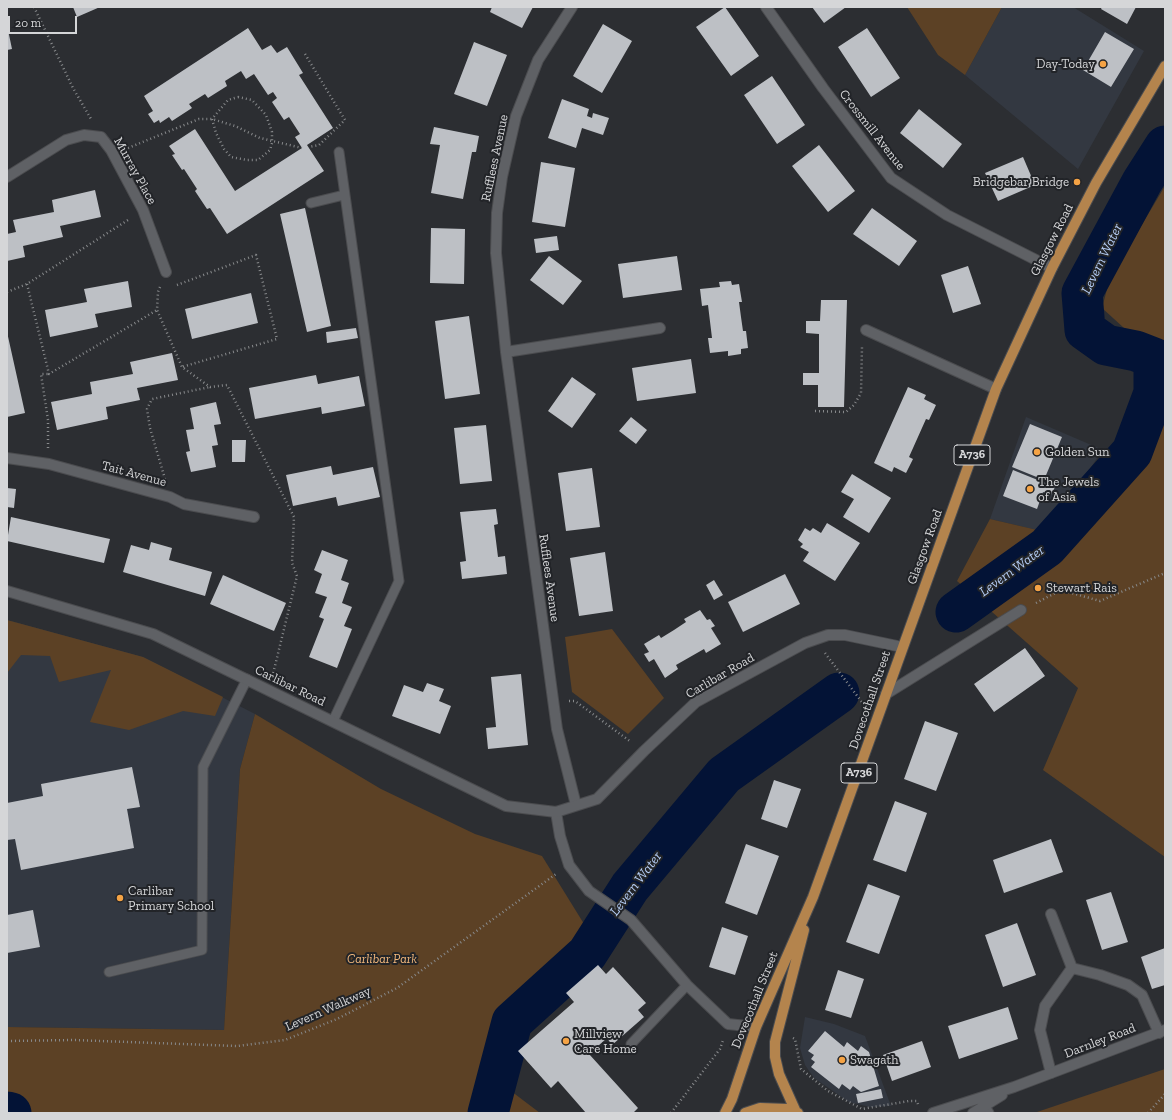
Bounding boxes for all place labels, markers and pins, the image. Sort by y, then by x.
place label: Day-Today [1036,56,1095,72]
marker: Day-Today [1098,59,1108,69]
place label: Bridgebar Bridge [973,174,1069,190]
marker: Bridgebar Bridge [1072,177,1082,187]
place label: Golden Sun [1045,444,1109,460]
marker: Golden Sun [1032,447,1042,457]
place label: The Jewels of Asia [1038,474,1099,505]
marker: The Jewels of Asia [1025,484,1035,494]
place label: Stewart Rais [1046,580,1117,596]
marker: Stewart Rais [1033,583,1043,593]
place label: Carlibar Primary School [128,883,214,914]
marker: Carlibar Primary School [115,893,125,903]
place label: Millview Care Home [574,1026,637,1057]
marker: Millview Care Home [561,1036,571,1046]
place label: Swagath [850,1052,899,1068]
marker: Swagath [837,1055,847,1065]

